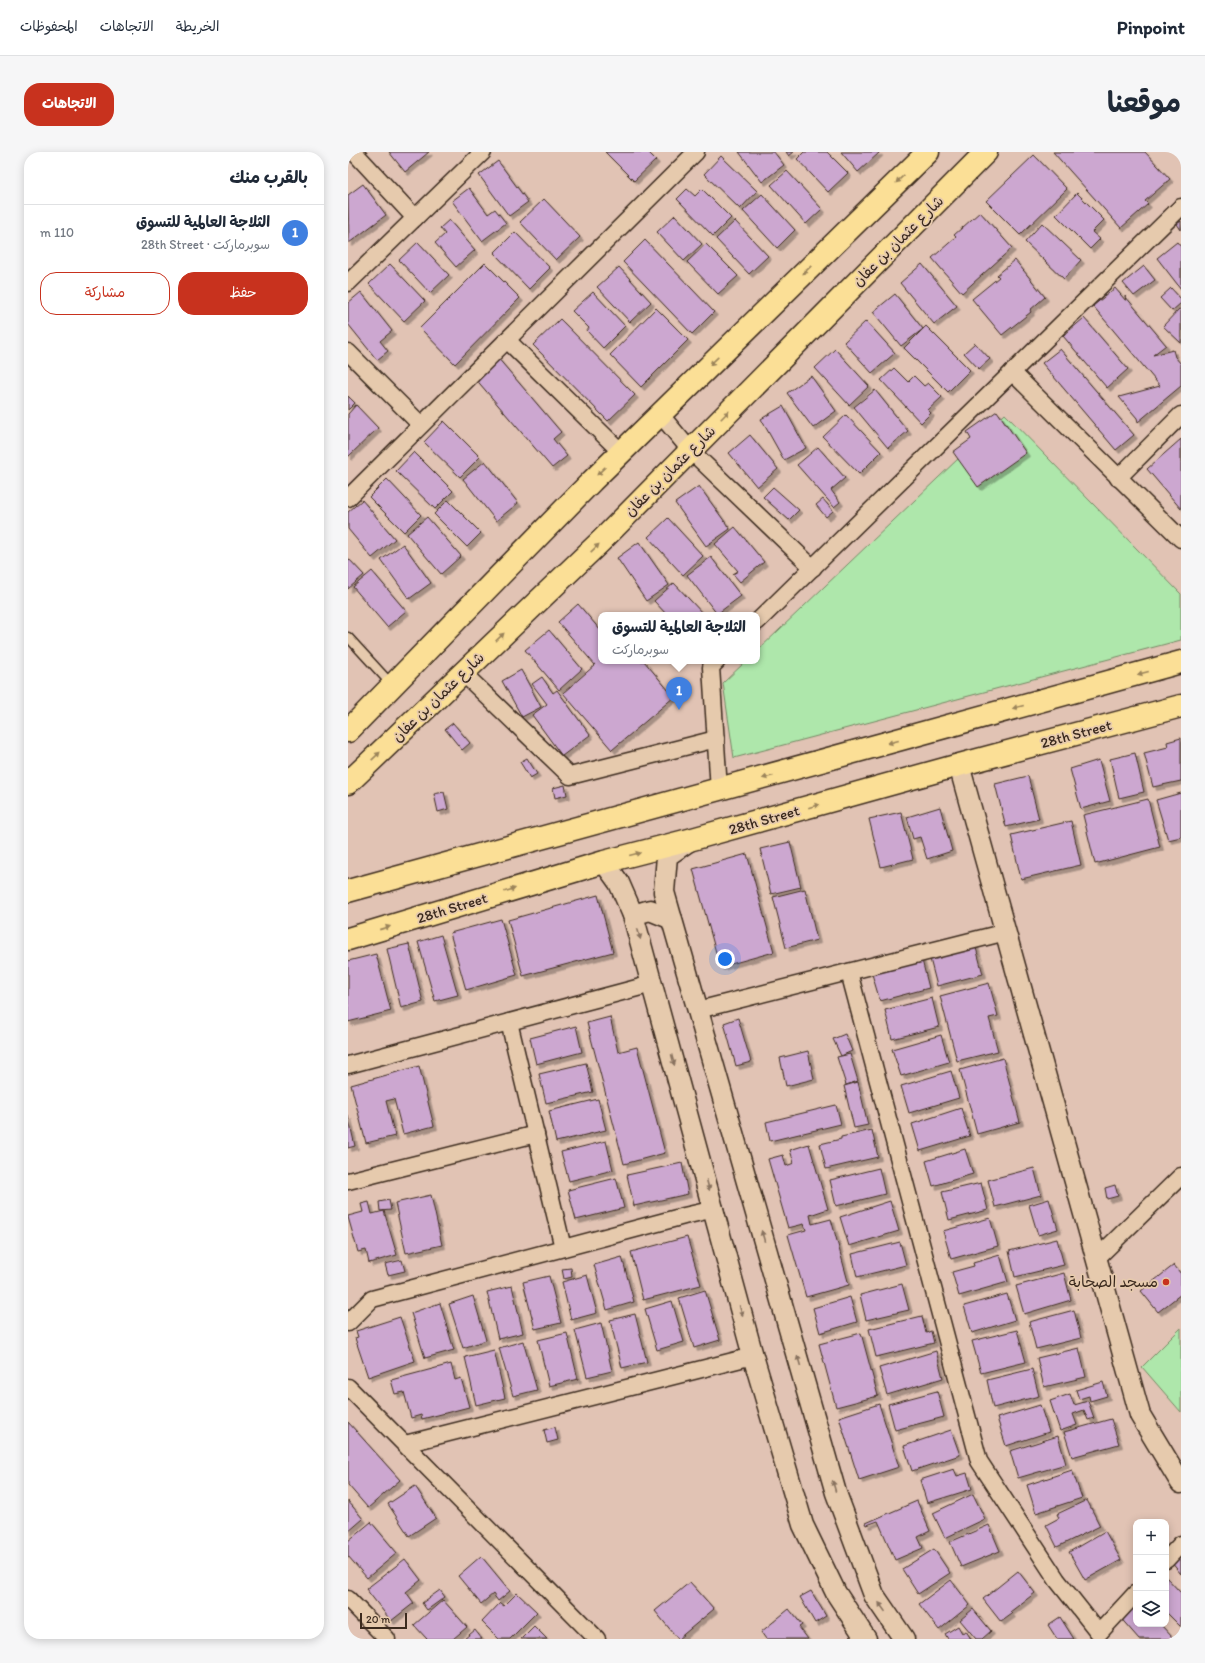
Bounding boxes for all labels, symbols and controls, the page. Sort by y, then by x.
text: Pinpoint [1117,16,1185,39]
text: المحفوظات [20,18,78,35]
text: الاتجاهات [100,18,154,35]
text: الخريطة [176,18,219,35]
button: الاتجاهات [24,83,114,126]
text: موقعنا [1107,85,1181,119]
text: بالقرب منك [230,167,308,187]
one-way arrow [895,174,905,184]
street label: شارع عثمان بن عفان [849,192,948,291]
text: الثلاجة العالمية للتسوق [136,213,270,231]
text: 110 m [40,225,74,240]
text: 1 [292,225,298,240]
text: سوبرماركت · 28th Street [141,237,270,252]
one-way arrow [802,265,812,275]
button: مشاركة [40,272,170,315]
button: حفظ [178,272,308,315]
one-way arrow [709,356,719,366]
one-way arrow [720,410,730,420]
street label: شارع عثمان بن عفان [621,422,720,521]
one-way arrow [596,467,606,476]
one-way arrow [589,543,600,552]
popup [598,612,760,664]
text: الثلاجة العالمية للتسوق [612,618,746,636]
one-way arrow [495,632,505,642]
text: سوبرماركت [612,642,669,657]
street label: شارع عثمان بن عفان [388,648,489,746]
one-way arrow [1137,670,1150,676]
pin: 1 [666,677,692,710]
one-way arrow [1012,704,1024,710]
street label: 28th Street [1039,716,1114,752]
one-way arrow [887,739,899,745]
one-way arrow [371,751,381,761]
one-way arrow [761,774,773,780]
street label: 28th Street [727,801,802,839]
one-way arrow [808,802,820,808]
one-way arrow [629,851,641,857]
one-way arrow [504,887,516,893]
street label: 28th Street [415,889,490,927]
one-way arrow [380,925,392,931]
one-way arrow [636,928,642,941]
your location [715,949,735,969]
one-way arrow [670,1054,676,1066]
one-way arrow [705,1179,711,1191]
one-way arrow [760,1230,766,1242]
place label: مسجد الصحابة [1069,1273,1158,1291]
marker: مسجد الصحابة [1161,1277,1171,1287]
one-way arrow [739,1304,745,1317]
one-way arrow [795,1355,801,1368]
one-way arrow [831,1480,837,1492]
map controls [1133,1519,1169,1627]
button: + [1133,1519,1169,1555]
button: − [1133,1555,1169,1591]
button: layers [1133,1591,1169,1627]
one-way arrow [878,1602,886,1612]
scale bar [360,1611,407,1630]
text: 20 m [366,1613,390,1626]

